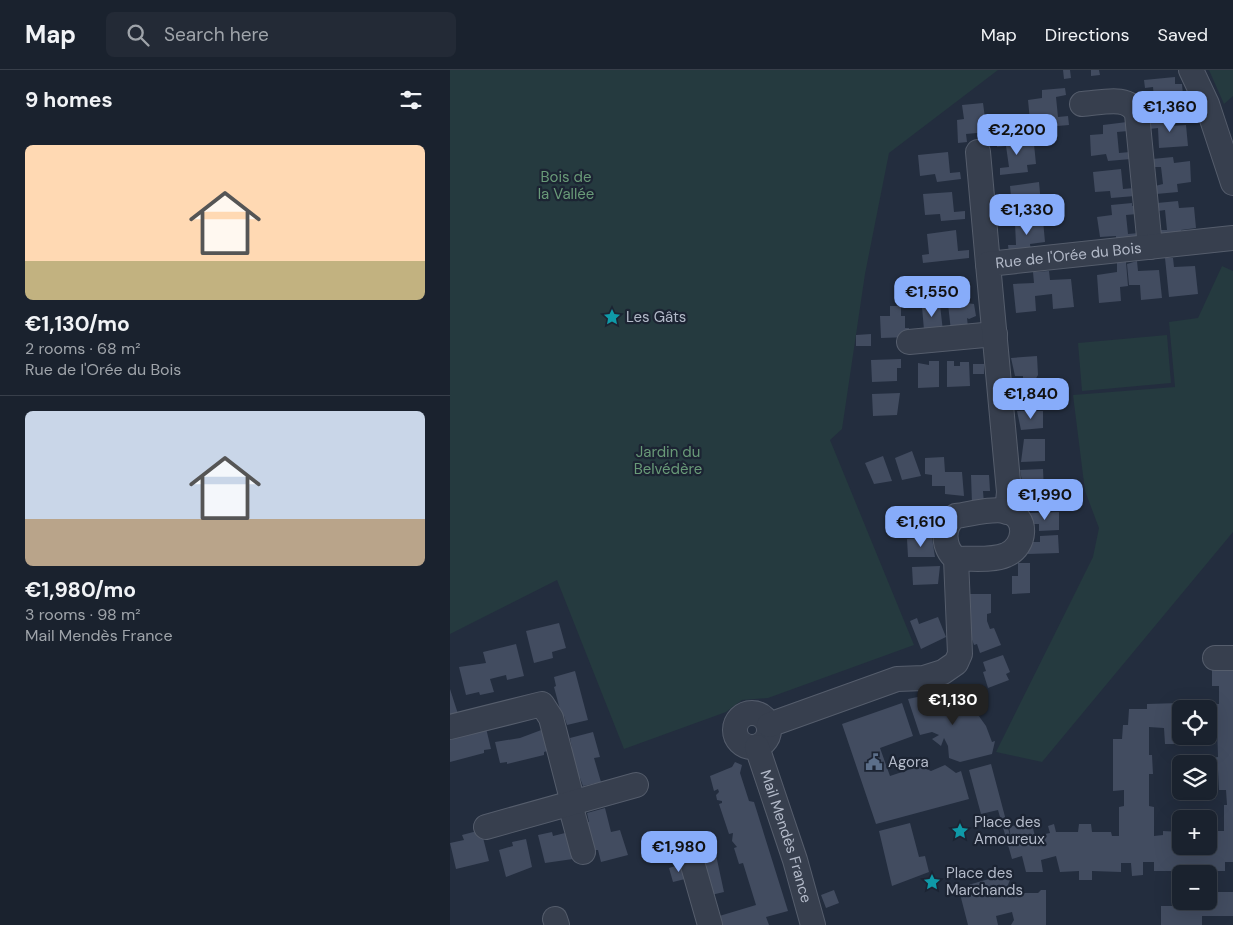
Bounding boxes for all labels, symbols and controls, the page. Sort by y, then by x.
search box [106,12,456,57]
text: Map [25,19,76,50]
icon: search [124,21,152,49]
text: Search here [164,22,269,47]
text: Map [981,23,1017,47]
text: Directions [1045,23,1130,47]
text: Saved [1158,23,1208,47]
text: 9 homes [25,86,113,114]
icon: filters [397,86,425,114]
pin: €1,360 [1129,90,1211,133]
text: €1,360 [1143,96,1197,117]
pin: €2,200 [976,114,1058,156]
text: €2,200 [988,119,1046,140]
park label: Bois de la Vallée [538,167,594,204]
icon: home [180,178,270,268]
pin: €1,330 [986,194,1068,236]
text: €1,330 [1001,199,1053,220]
street label: Rue de l'Orée du Bois [994,238,1143,273]
pin: €1,550 [891,276,973,318]
text: €1,550 [905,281,959,302]
place icon: Les Gâts [602,307,622,327]
place label: Les Gâts [626,307,686,327]
text: €1,130/mo [25,310,130,338]
text: 2 rooms · 68 m² [25,338,141,359]
text: Rue de l'Orée du Bois [25,359,181,380]
pin: €1,840 [990,378,1072,420]
text: €1,840 [1004,383,1058,404]
park label: Jardin du Belvédère [634,442,702,479]
icon: home [180,443,270,533]
pin: €1,990 [1004,478,1086,521]
text: €1,990 [1018,484,1072,505]
pin: €1,610 [880,506,962,548]
text: €1,610 [896,511,946,532]
text: €1,980/mo [25,576,136,604]
text: 3 rooms · 98 m² [25,604,141,625]
text: Mail Mendès France [25,625,173,646]
pin: €1,130 [912,684,994,726]
text: €1,130 [928,689,978,710]
map controls [1172,700,1217,910]
button: locate [1172,700,1217,745]
public building icon: Agora [864,752,884,772]
place label: Agora [888,752,929,772]
button: layers [1172,755,1217,800]
street label: Mail Mendès France [755,767,816,905]
button: + [1172,810,1217,855]
place label: Place des Amoureux [974,812,1045,849]
place icon: Place des Amoureux [950,821,970,841]
pin: €1,980 [638,830,720,873]
text: €1,980 [652,836,706,857]
place label: Place des Marchands [946,863,1023,900]
button: − [1172,865,1217,910]
place icon: Place des Marchands [922,872,942,892]

